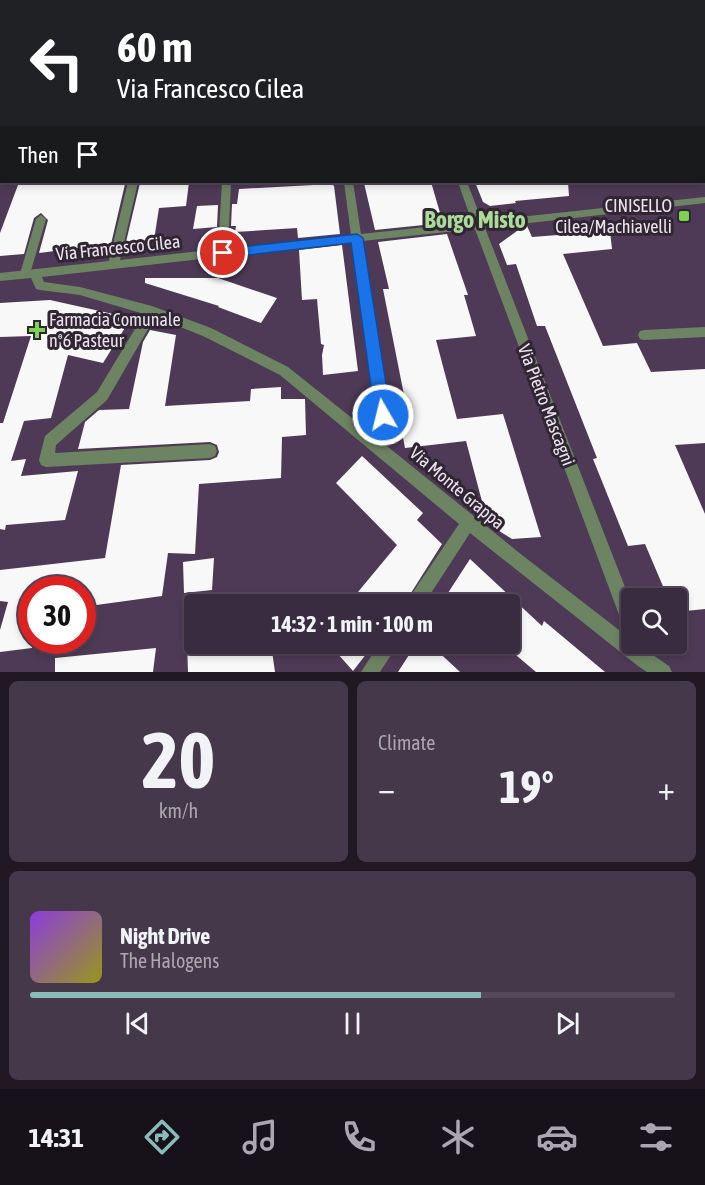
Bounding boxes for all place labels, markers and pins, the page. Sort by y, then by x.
place label: CINISELLO Cilea/Machiavelli [555,195,672,237]
marker: CINISELLO Cilea/Machiavelli [677,209,691,223]
pin [197,227,248,278]
place label: Farmacia Comunale n°6 Pasteur [49,309,181,351]
marker: Farmacia Comunale n°6 Pasteur [30,323,44,337]

